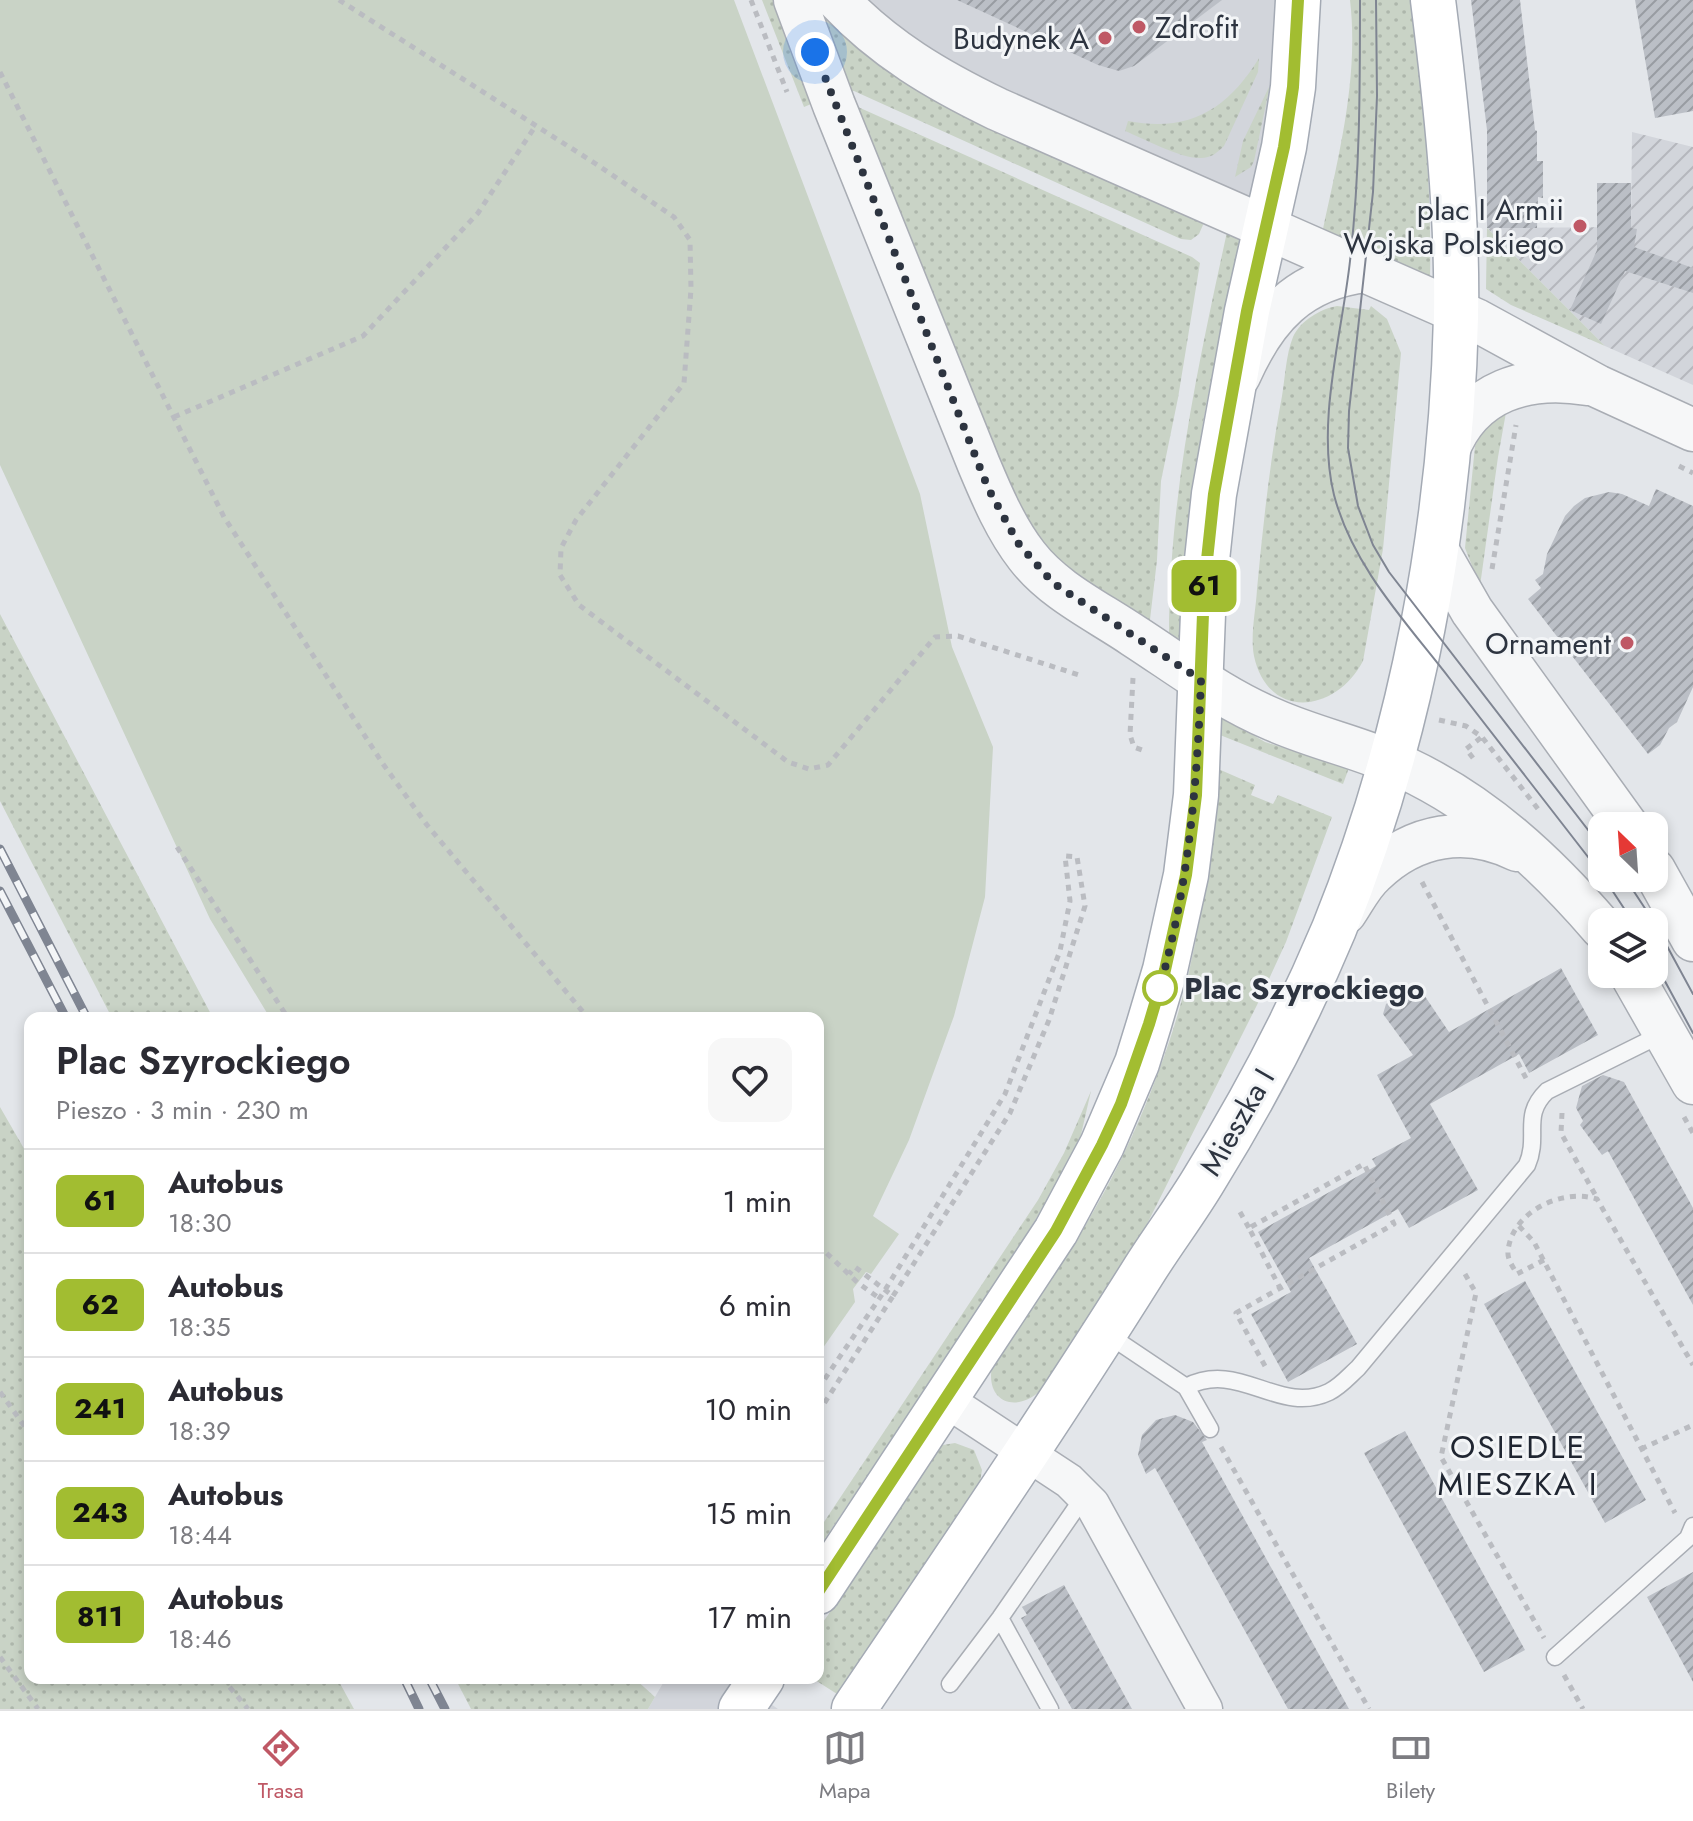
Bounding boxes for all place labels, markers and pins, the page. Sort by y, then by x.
place label: Zdrofit [1155,6,1239,49]
place label: Budynek A [953,17,1089,60]
marker: Zdrofit [1130,18,1148,36]
marker: Budynek A [1096,29,1114,47]
place label: plac I Armii Wojska Polskiego [1343,188,1564,265]
marker: plac I Armii Wojska Polskiego [1571,217,1589,235]
place label: Ornament [1485,622,1612,665]
marker: Ornament [1618,634,1636,652]
place label: Plac Szyrockiego [1184,967,1424,1010]
marker: Plac Szyrockiego [1143,971,1177,1005]

